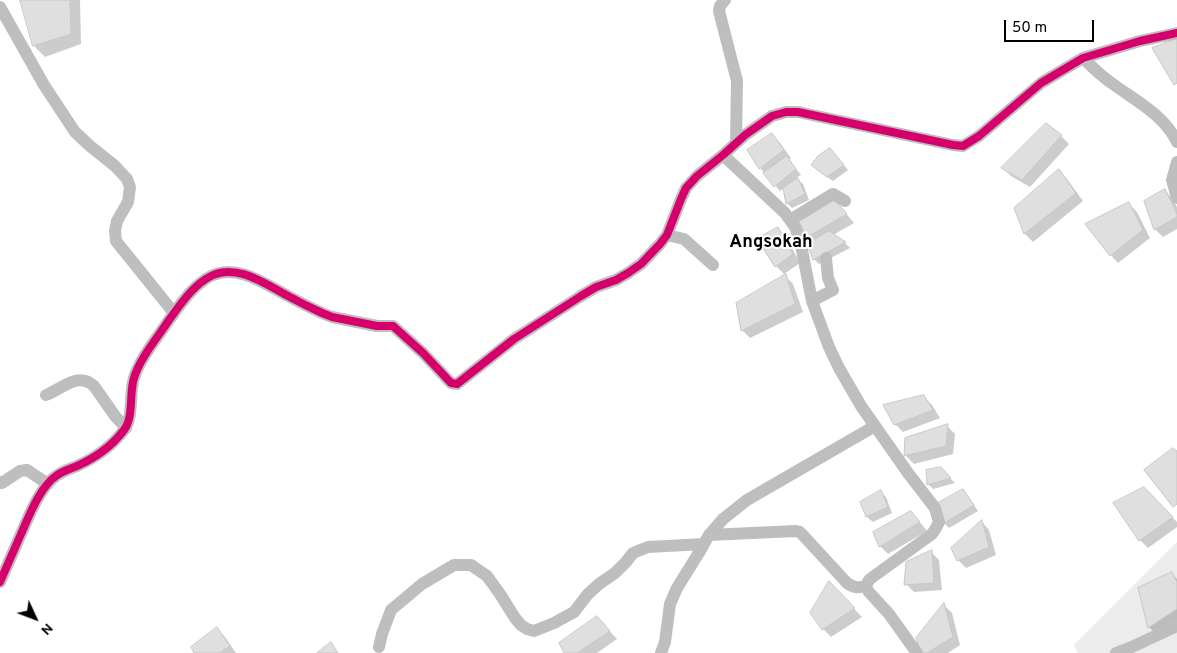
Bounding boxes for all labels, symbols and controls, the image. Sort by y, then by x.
scale bar [1007,10,1097,42]
text: 50 m [1012,19,1047,38]
district label: Angsokah [729,232,813,254]
north arrow [10,593,60,643]
text: N [37,619,56,638]

